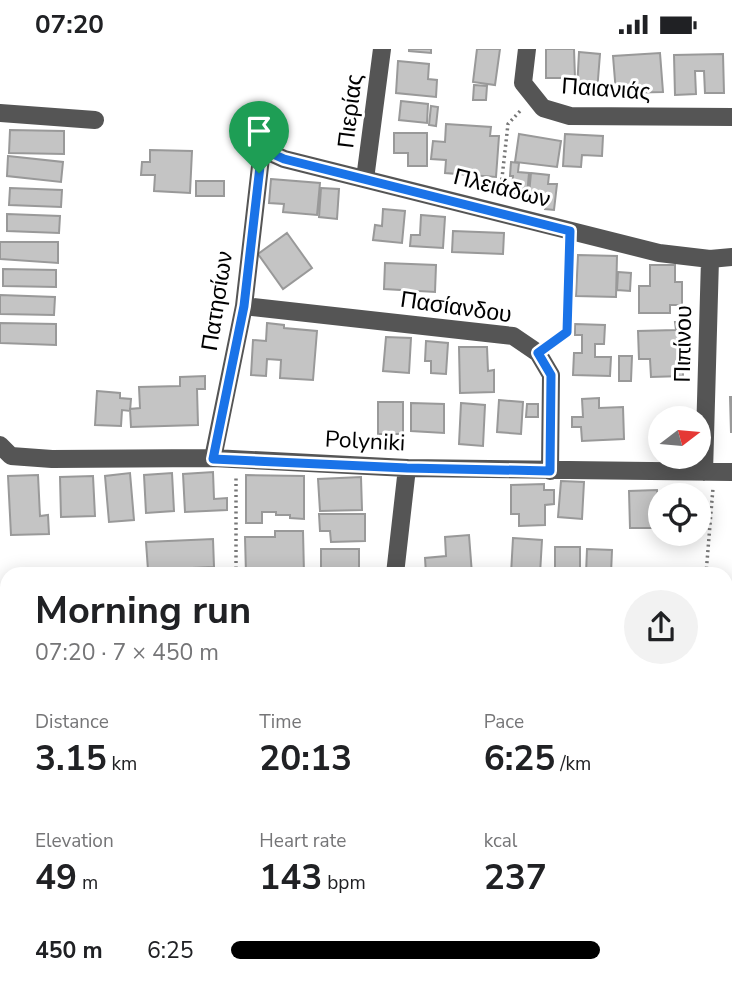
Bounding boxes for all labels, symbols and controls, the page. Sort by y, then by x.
text: 07:20 [35,7,104,42]
street label: Παιανιάς [560,70,652,108]
street label: Πιερίας [330,72,370,150]
pin [229,101,289,173]
icon: arrive [240,112,278,150]
street label: Πλειάδων [450,161,554,215]
street label: Πατησίων [194,249,240,353]
street label: Πασίανδου [398,284,514,330]
street label: Πιπίνου [667,305,699,383]
north arrow [648,406,710,469]
map controls [648,406,711,546]
street label: Polyniki [324,423,406,459]
button: locate [648,483,711,546]
text: Morning run [35,585,251,636]
button: share [624,590,698,664]
text: 07:20 · 7 × 450 m [35,637,219,668]
text: Distance [35,709,109,735]
text: Time [259,709,302,735]
text: Pace [484,709,524,735]
text: 3.15 [35,735,107,782]
text: 20:13 [259,735,352,782]
text: 6:25 [484,735,555,782]
text: km [107,751,137,777]
text: /km [555,751,591,777]
text: Elevation [35,828,114,854]
text: Heart rate [259,828,346,854]
text: kcal [484,828,517,854]
text: 49 [35,854,77,901]
text: 143 [259,854,322,901]
text: 237 [484,854,547,901]
text: m [77,870,98,896]
text: bpm [322,870,366,896]
text: 450 m [35,935,103,966]
text: 6:25 [147,935,194,966]

